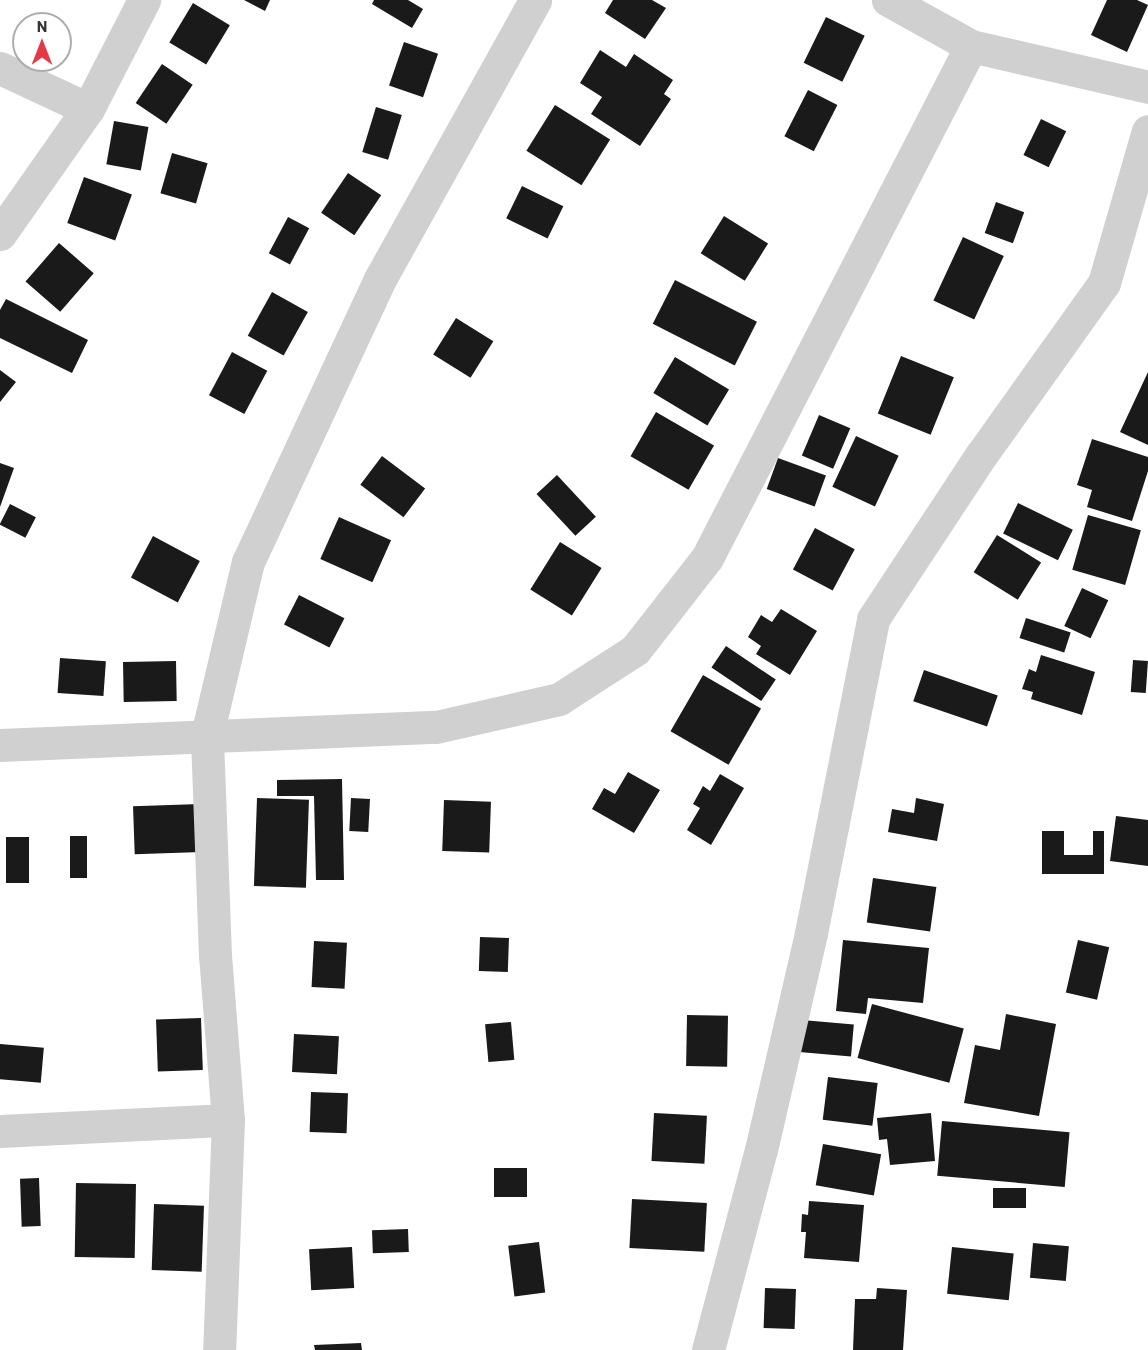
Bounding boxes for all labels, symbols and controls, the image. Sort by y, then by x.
north arrow [12,12,72,72]
text: N [37,16,47,35]

